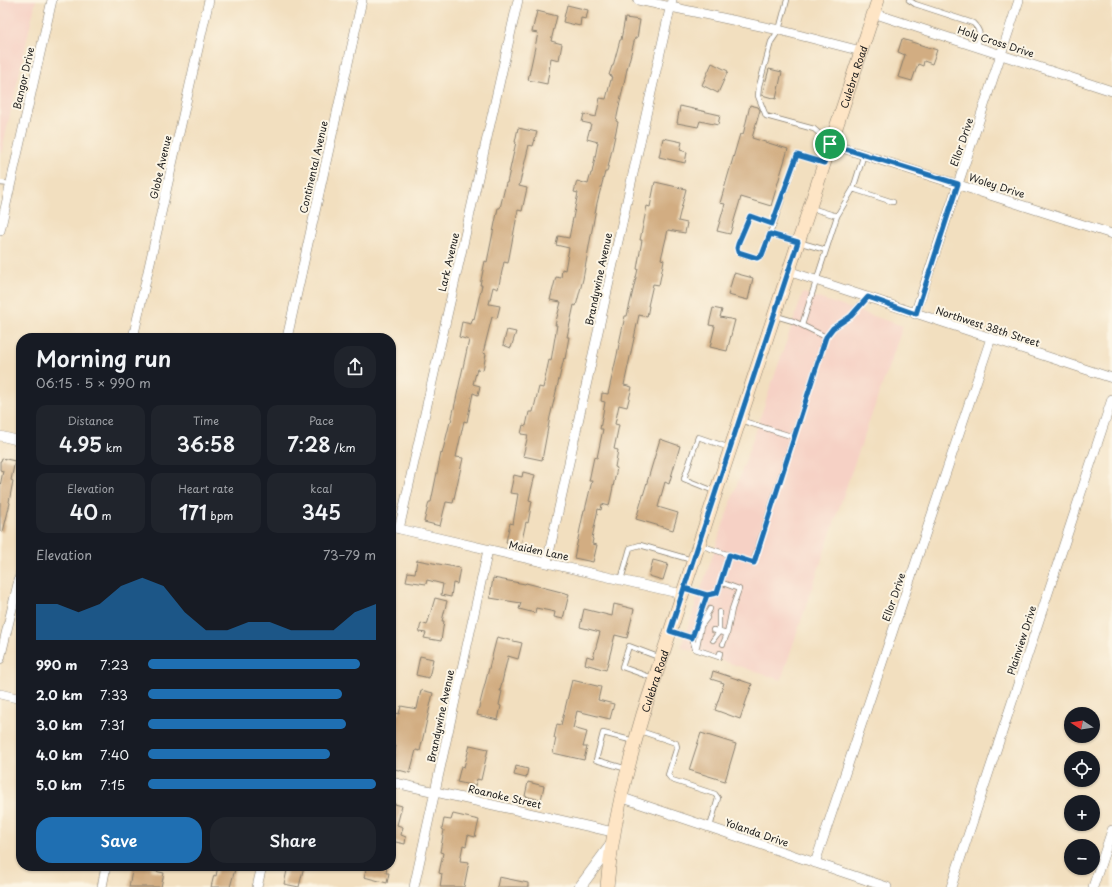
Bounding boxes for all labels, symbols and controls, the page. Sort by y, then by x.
street label: Holy Cross Drive [956,22,1036,60]
street label: Culebra Road [835,43,870,110]
street label: Bangor Drive [9,45,37,111]
street label: Ellor Drive [946,116,976,168]
street label: Continental Avenue [295,119,331,215]
pin [813,127,847,161]
icon: arrive [819,133,841,155]
street label: Globe Avenue [145,134,175,200]
street label: Woley Drive [967,169,1028,201]
street label: Lark Avenue [434,230,462,293]
street label: Brandywine Avenue [581,231,616,327]
street label: Northwest 38th Street [934,302,1042,350]
text: Morning run [36,341,171,374]
button: share [334,346,376,388]
text: 06:15 · 5 × 990 m [36,373,151,392]
text: Distance [68,412,114,429]
text: Time [193,412,219,429]
text: Pace [309,412,334,429]
text: 4.95 [59,429,102,459]
text: 36:58 [177,429,235,459]
text: 7:28 [287,429,331,459]
text: km [102,439,122,456]
text: /km [331,439,355,456]
text: Elevation [67,480,114,497]
text: Heart rate [178,480,234,497]
text: kcal [310,480,332,497]
text: 40 [70,497,98,527]
text: 171 [179,497,207,527]
text: 345 [302,497,341,527]
text: m [98,507,112,524]
text: bpm [207,507,233,524]
street label: Maiden Lane [508,536,571,564]
text: Elevation [36,545,92,564]
text: 73–79 m [323,545,376,564]
street label: Ellor Drive [878,571,908,623]
street label: Plainview Drive [1003,603,1039,677]
street label: Culebra Road [637,647,671,714]
text: 990 m [36,655,77,674]
text: 7:23 [100,655,129,674]
street label: Brandywine Avenue [423,668,458,764]
text: 2.0 km [36,685,83,704]
text: 7:33 [100,685,128,704]
north arrow [1064,707,1100,743]
map controls [1064,707,1100,875]
text: 3.0 km [36,715,83,734]
text: 7:31 [100,715,125,734]
text: 4.0 km [36,745,83,764]
text: 7:40 [100,745,129,764]
button: locate [1064,751,1100,787]
text: 5.0 km [36,775,82,794]
text: 7:15 [100,775,125,794]
street label: Roanoke Street [467,780,543,812]
button: + [1064,795,1100,831]
street label: Yolanda Drive [723,814,791,850]
button: Save [36,817,202,863]
button: Share [210,817,376,863]
button: − [1064,839,1100,875]

